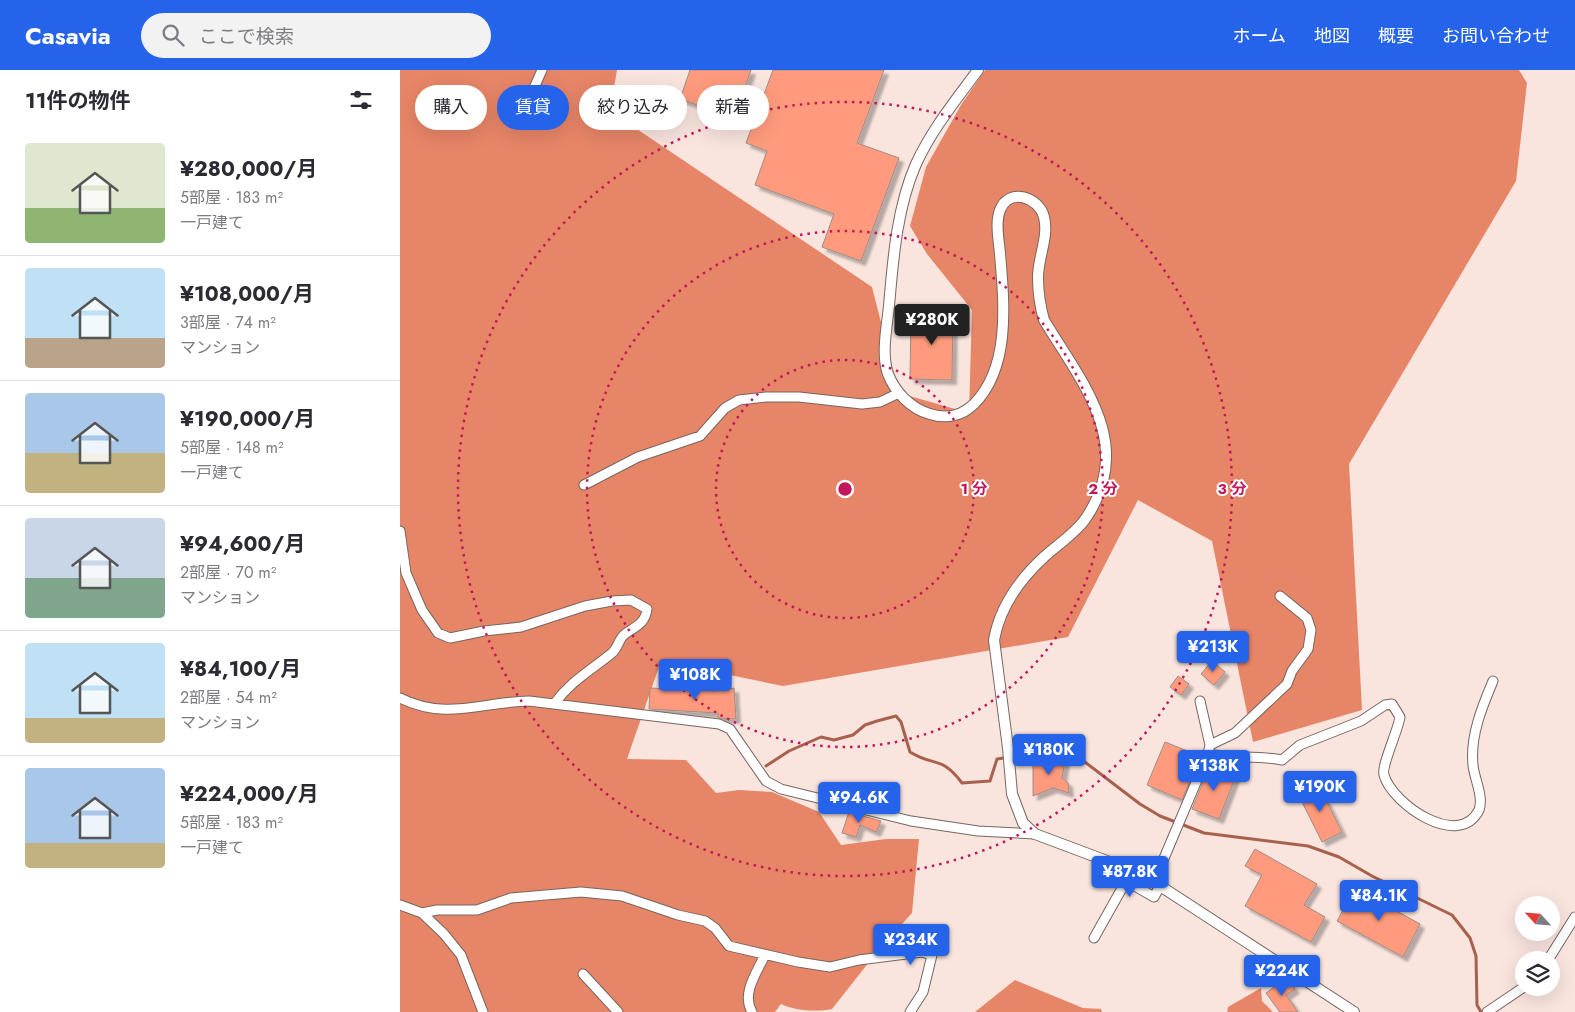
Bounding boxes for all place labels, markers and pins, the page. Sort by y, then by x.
pin: ¥280K [897,304,967,346]
centre of rings [836,480,854,498]
pin: ¥213K [1178,630,1248,673]
pin: ¥108K [660,658,730,701]
pin: ¥180K [1014,734,1084,776]
pin: ¥138K [1179,750,1249,792]
pin: ¥190K [1285,770,1355,813]
pin: ¥94.6K [818,782,900,824]
pin: ¥87.8K [1089,856,1171,898]
pin: ¥84.1K [1338,880,1420,922]
pin: ¥234K [876,924,946,966]
pin: ¥224K [1247,954,1317,997]

